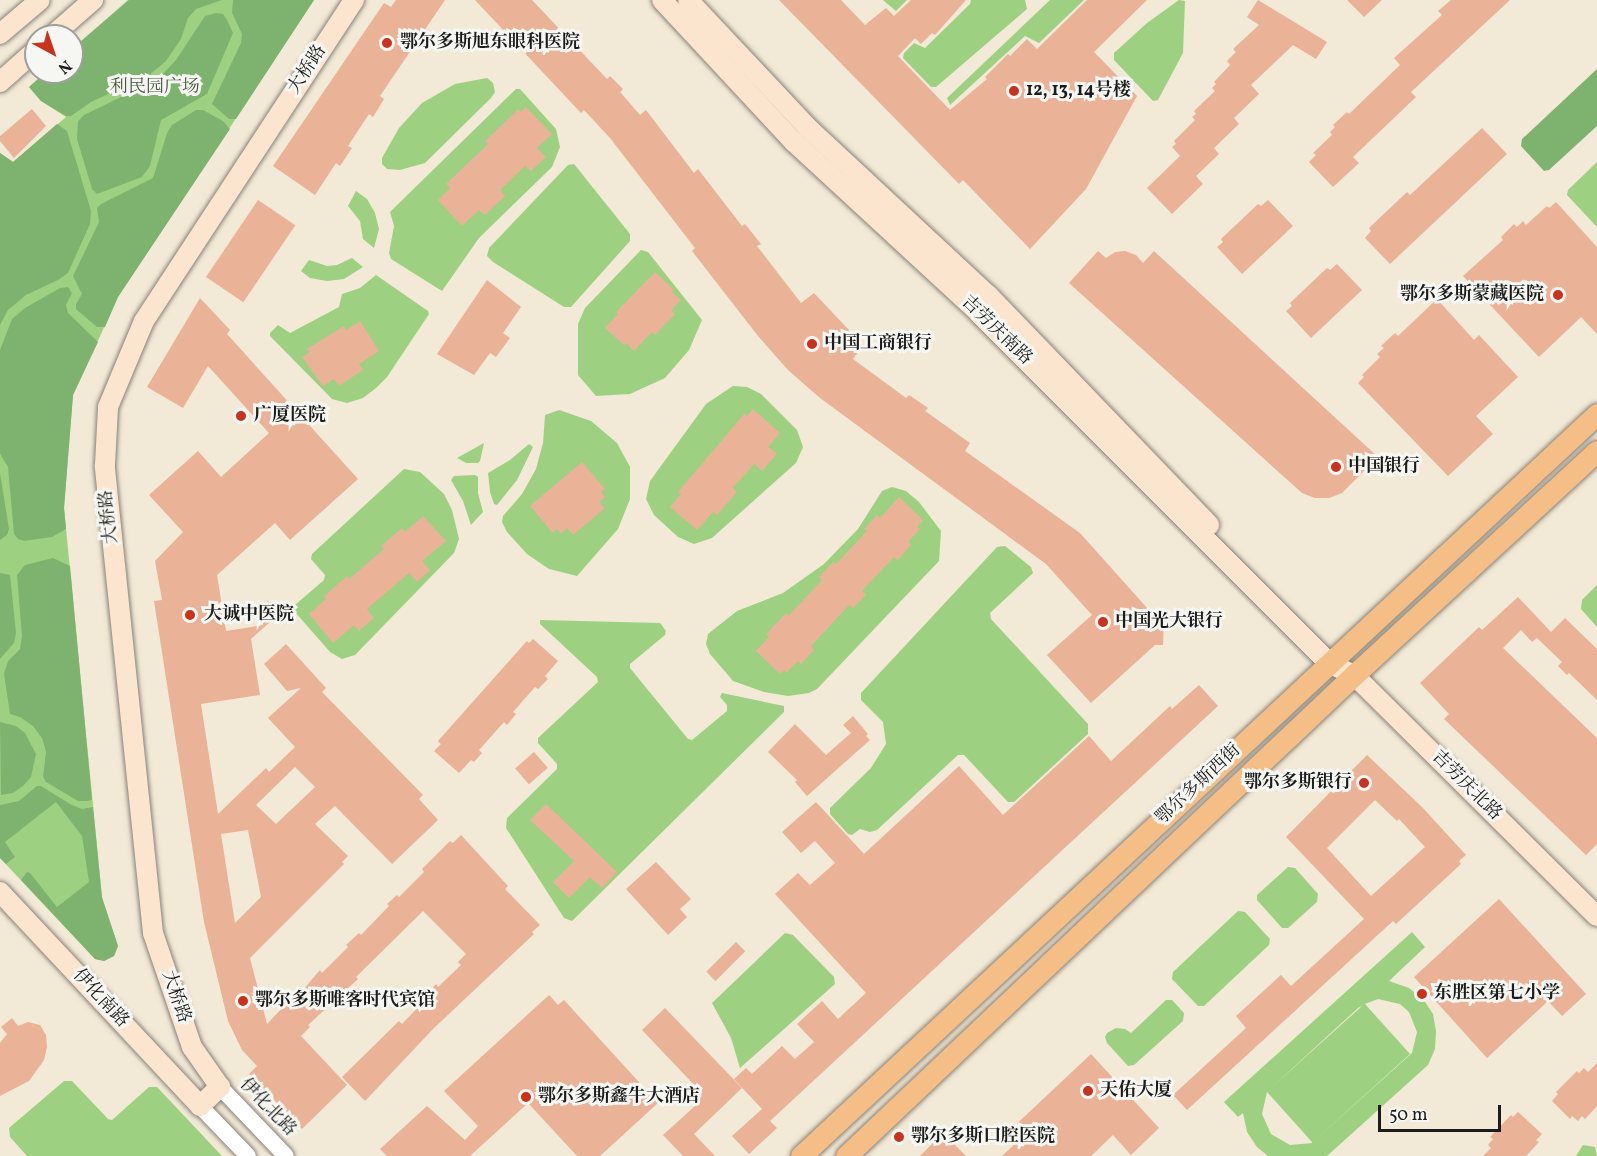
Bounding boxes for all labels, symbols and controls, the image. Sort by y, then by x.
north arrow [24,24,84,84]
place label: 鄂尔多斯旭东眼科医院 [400,32,580,54]
marker: 鄂尔多斯旭东眼科医院 [378,34,396,52]
street label: 大桥路 [284,41,332,99]
text: N [53,54,76,78]
park label: 利民园广场 [110,77,200,99]
place label: 12, 13, 14号楼 [1026,80,1131,102]
marker: 12, 13, 14号楼 [1007,84,1021,98]
place label: 鄂尔多斯蒙藏医院 [1400,284,1544,306]
marker: 鄂尔多斯蒙藏医院 [1549,286,1567,304]
street label: 吉劳庆南路 [956,292,1036,370]
place label: 中国工商银行 [824,333,932,355]
marker: 中国工商银行 [805,337,819,351]
place label: 广厦医院 [254,405,326,427]
marker: 广厦医院 [232,407,250,425]
place label: 中国银行 [1348,456,1420,478]
marker: 中国银行 [1329,460,1343,474]
street label: 大桥路 [96,489,124,545]
place label: 大诚中医院 [204,604,294,626]
marker: 大诚中医院 [181,606,199,624]
place label: 中国光大银行 [1115,611,1223,633]
marker: 中国光大银行 [1096,615,1110,629]
street label: 鄂尔多斯西街 [1152,740,1246,830]
street label: 吉劳庆北路 [1427,747,1505,825]
place label: 鄂尔多斯银行 [1244,772,1352,794]
marker: 鄂尔多斯银行 [1357,776,1371,790]
street label: 伊化南路 [68,965,132,1033]
street label: 大桥路 [156,968,194,1026]
place label: 东胜区第七小学 [1434,983,1560,1005]
marker: 东胜区第七小学 [1415,987,1429,1001]
place label: 鄂尔多斯唯客时代宾馆 [255,990,435,1012]
marker: 鄂尔多斯唯客时代宾馆 [236,994,250,1008]
street label: 伊化北路 [234,1075,300,1141]
place label: 天佑大厦 [1100,1080,1172,1102]
marker: 天佑大厦 [1081,1084,1095,1098]
place label: 鄂尔多斯鑫牛大酒店 [538,1086,700,1108]
marker: 鄂尔多斯鑫牛大酒店 [519,1090,533,1104]
scale bar [1381,1093,1504,1131]
text: 50 m [1389,1103,1428,1128]
place label: 鄂尔多斯口腔医院 [911,1126,1055,1148]
marker: 鄂尔多斯口腔医院 [892,1130,906,1144]

